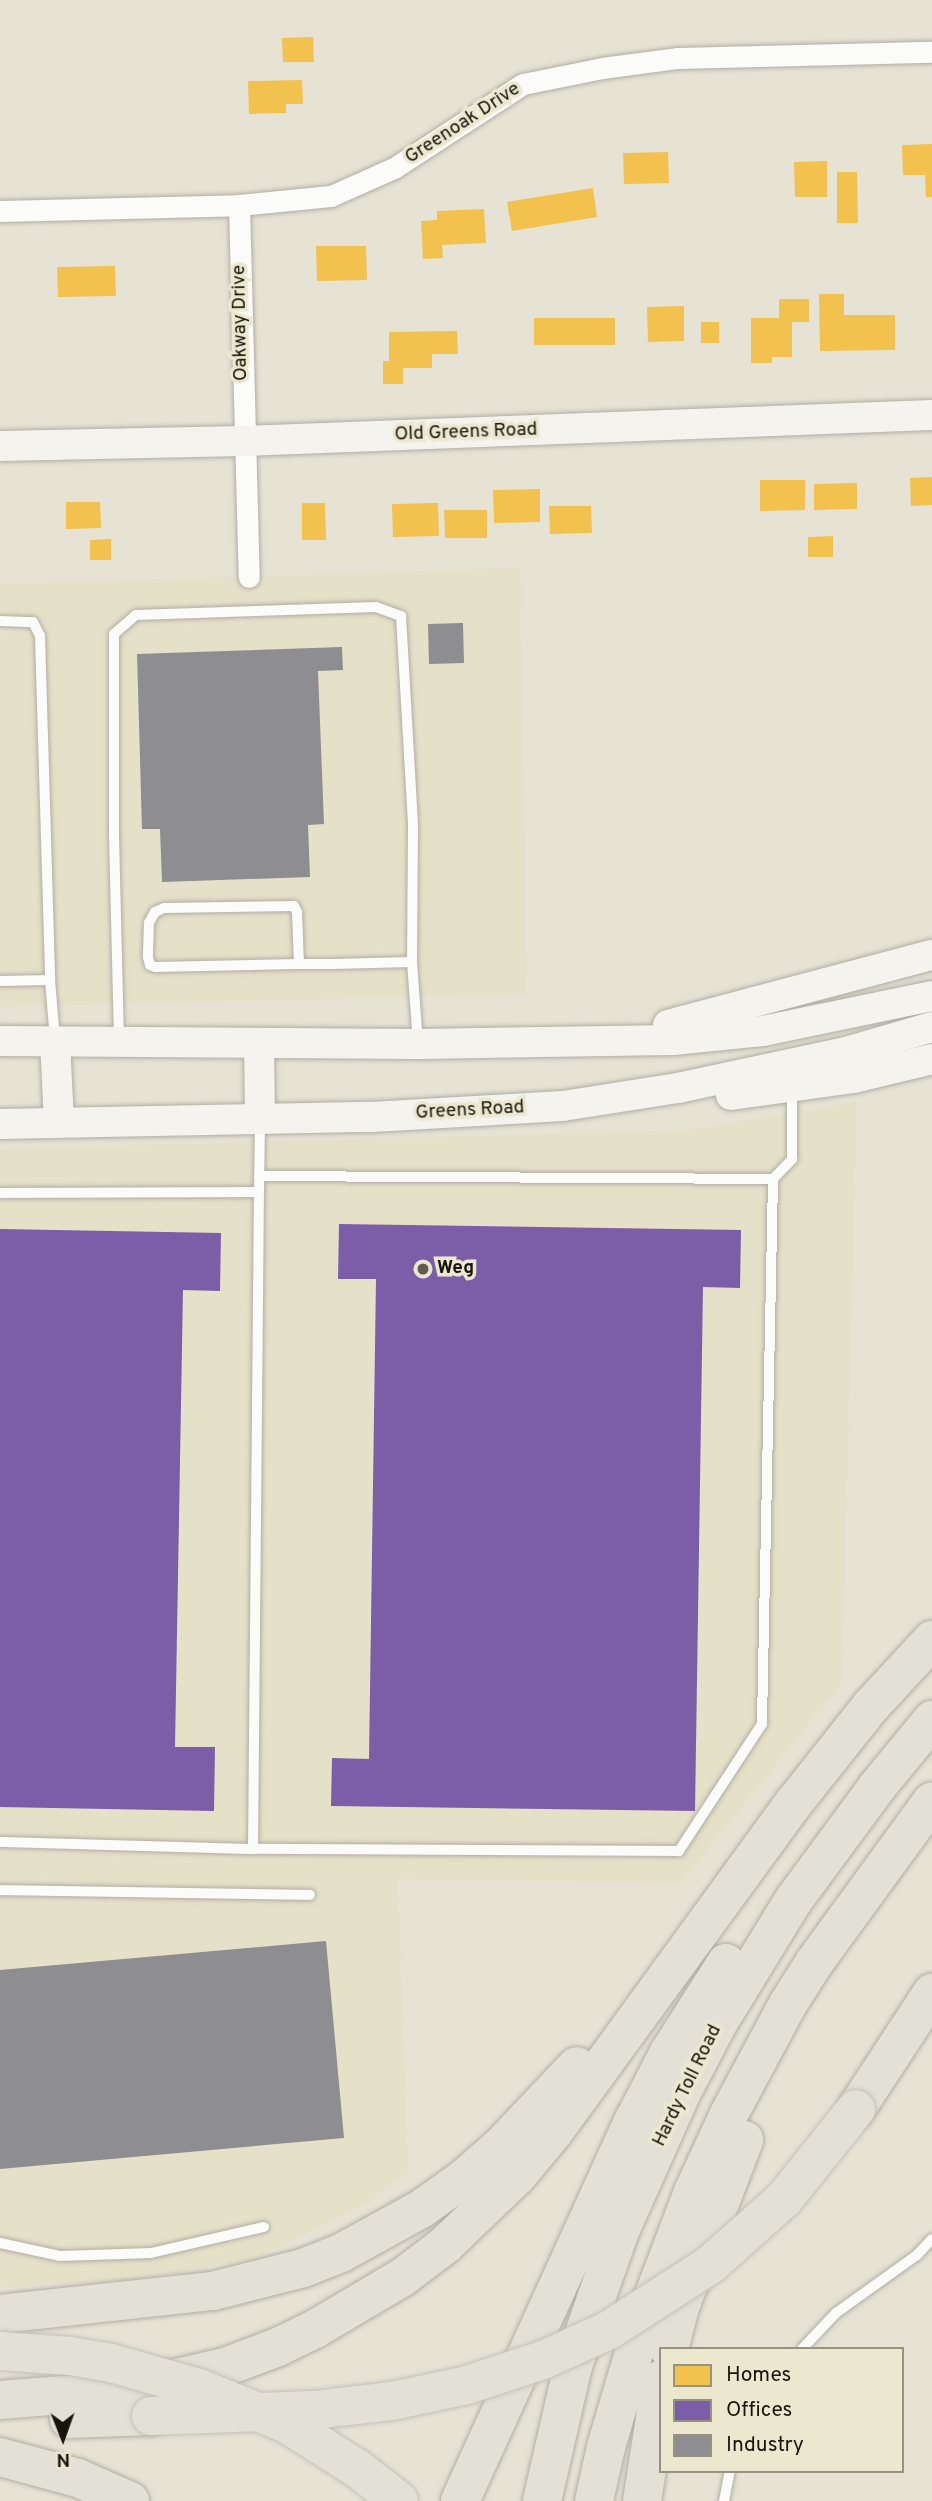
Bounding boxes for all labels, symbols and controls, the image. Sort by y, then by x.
street label: Greenoak Drive [401,78,525,170]
street label: Oakway Drive [229,265,253,381]
street label: Old Greens Road [394,419,538,447]
street label: Greens Road [415,1097,525,1125]
place label: Weg [437,1258,474,1280]
marker: Weg [415,1261,431,1277]
street label: Hardy Toll Road [649,2021,727,2151]
legend [659,2347,904,2473]
text: Homes [726,2362,791,2389]
text: Offices [726,2397,792,2424]
north arrow [28,2403,98,2473]
text: Industry [726,2432,804,2459]
text: N [56,2447,70,2471]

